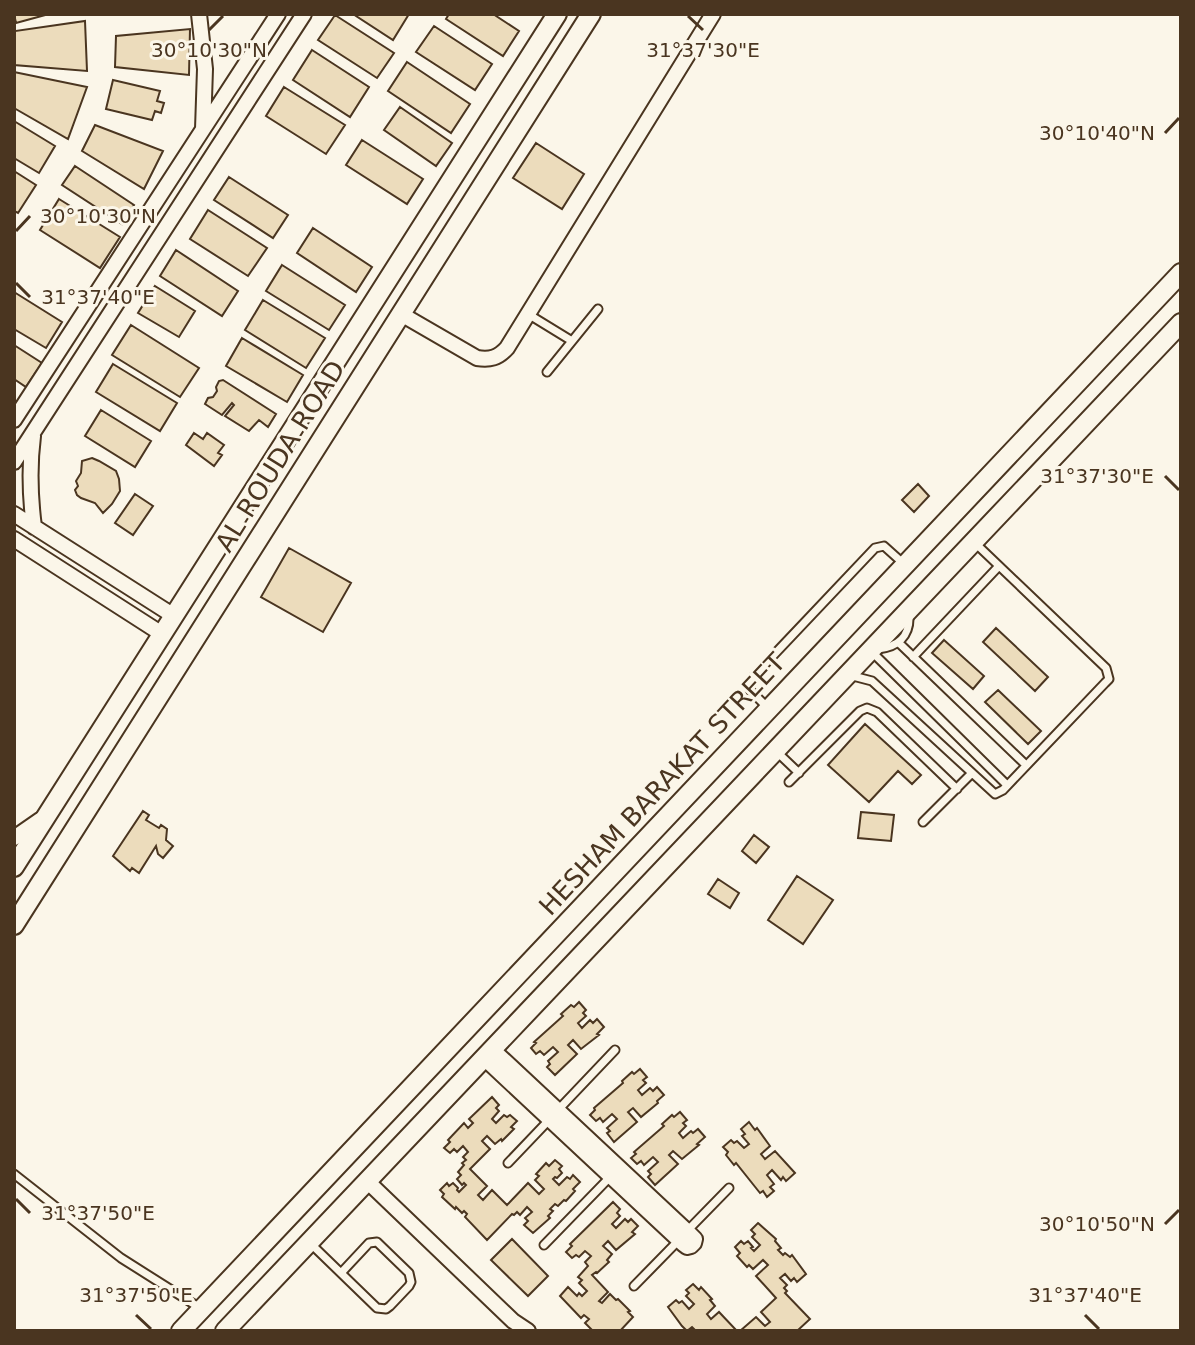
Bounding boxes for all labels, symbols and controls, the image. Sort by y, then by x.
text: 30°10'30"N [151,38,267,62]
text: 31°37'30"E [646,38,760,62]
text: 30°10'40"N [1039,121,1155,145]
text: 30°10'30"N [40,204,156,228]
text: 31°37'40"E [41,285,155,309]
street label: AL ROUDA ROAD [209,355,351,557]
text: 31°37'30"E [1040,464,1154,488]
street label: HESHAM BARAKAT STREET [533,647,791,921]
text: 31°37'50"E [41,1201,155,1225]
text: 30°10'50"N [1039,1212,1155,1236]
text: 31°37'50"E [79,1283,193,1307]
text: 31°37'40"E [1028,1283,1142,1307]

